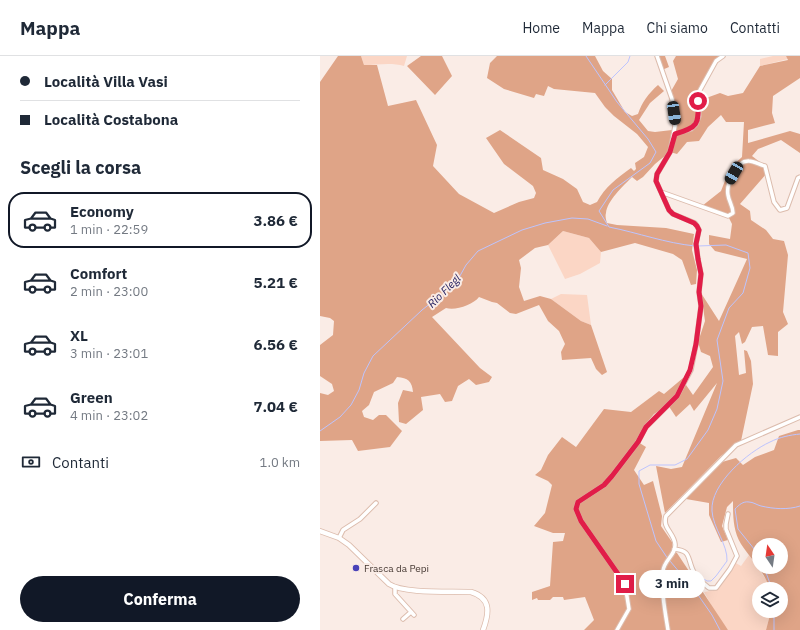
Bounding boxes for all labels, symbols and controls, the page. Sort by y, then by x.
text: Mappa [20,16,80,40]
text: Home [522,19,560,37]
text: Mappa [582,19,625,37]
text: Chi siamo [647,19,708,37]
text: Contatti [730,19,780,37]
text: Località Villa Vasi [44,72,168,91]
route start [689,92,707,110]
car [666,100,682,126]
text: Località Costabona [44,110,178,129]
text: Scegli la corsa [20,156,141,179]
car [723,160,745,186]
icon: car [22,202,58,238]
text: Economy [70,202,134,221]
text: 3.86 € [253,211,298,230]
text: 1 min · 22:59 [70,221,148,238]
icon: car [22,264,58,300]
text: Comfort [70,264,127,283]
water label: Rio Flegl [424,271,464,311]
text: 5.21 € [253,273,298,292]
text: 2 min · 23:00 [70,283,148,300]
icon: car [22,326,58,362]
text: XL [70,326,88,345]
text: 6.56 € [253,335,298,354]
text: 3 min · 23:01 [70,345,148,362]
icon: car [22,388,58,424]
text: Green [70,388,113,407]
text: 7.04 € [253,397,298,416]
text: 4 min · 23:02 [70,407,148,424]
icon: cash [20,451,42,473]
text: Contanti [52,453,109,472]
text: 1.0 km [260,454,300,471]
north arrow [752,538,788,574]
map controls [752,538,788,618]
place label: Frasca da Pepi [364,562,429,575]
marker: Frasca da Pepi [351,563,361,573]
callout: 3 min [639,570,705,598]
route end [616,575,634,593]
text: 3 min [655,575,689,592]
button: Conferma [20,576,300,622]
button: layers [752,582,788,618]

